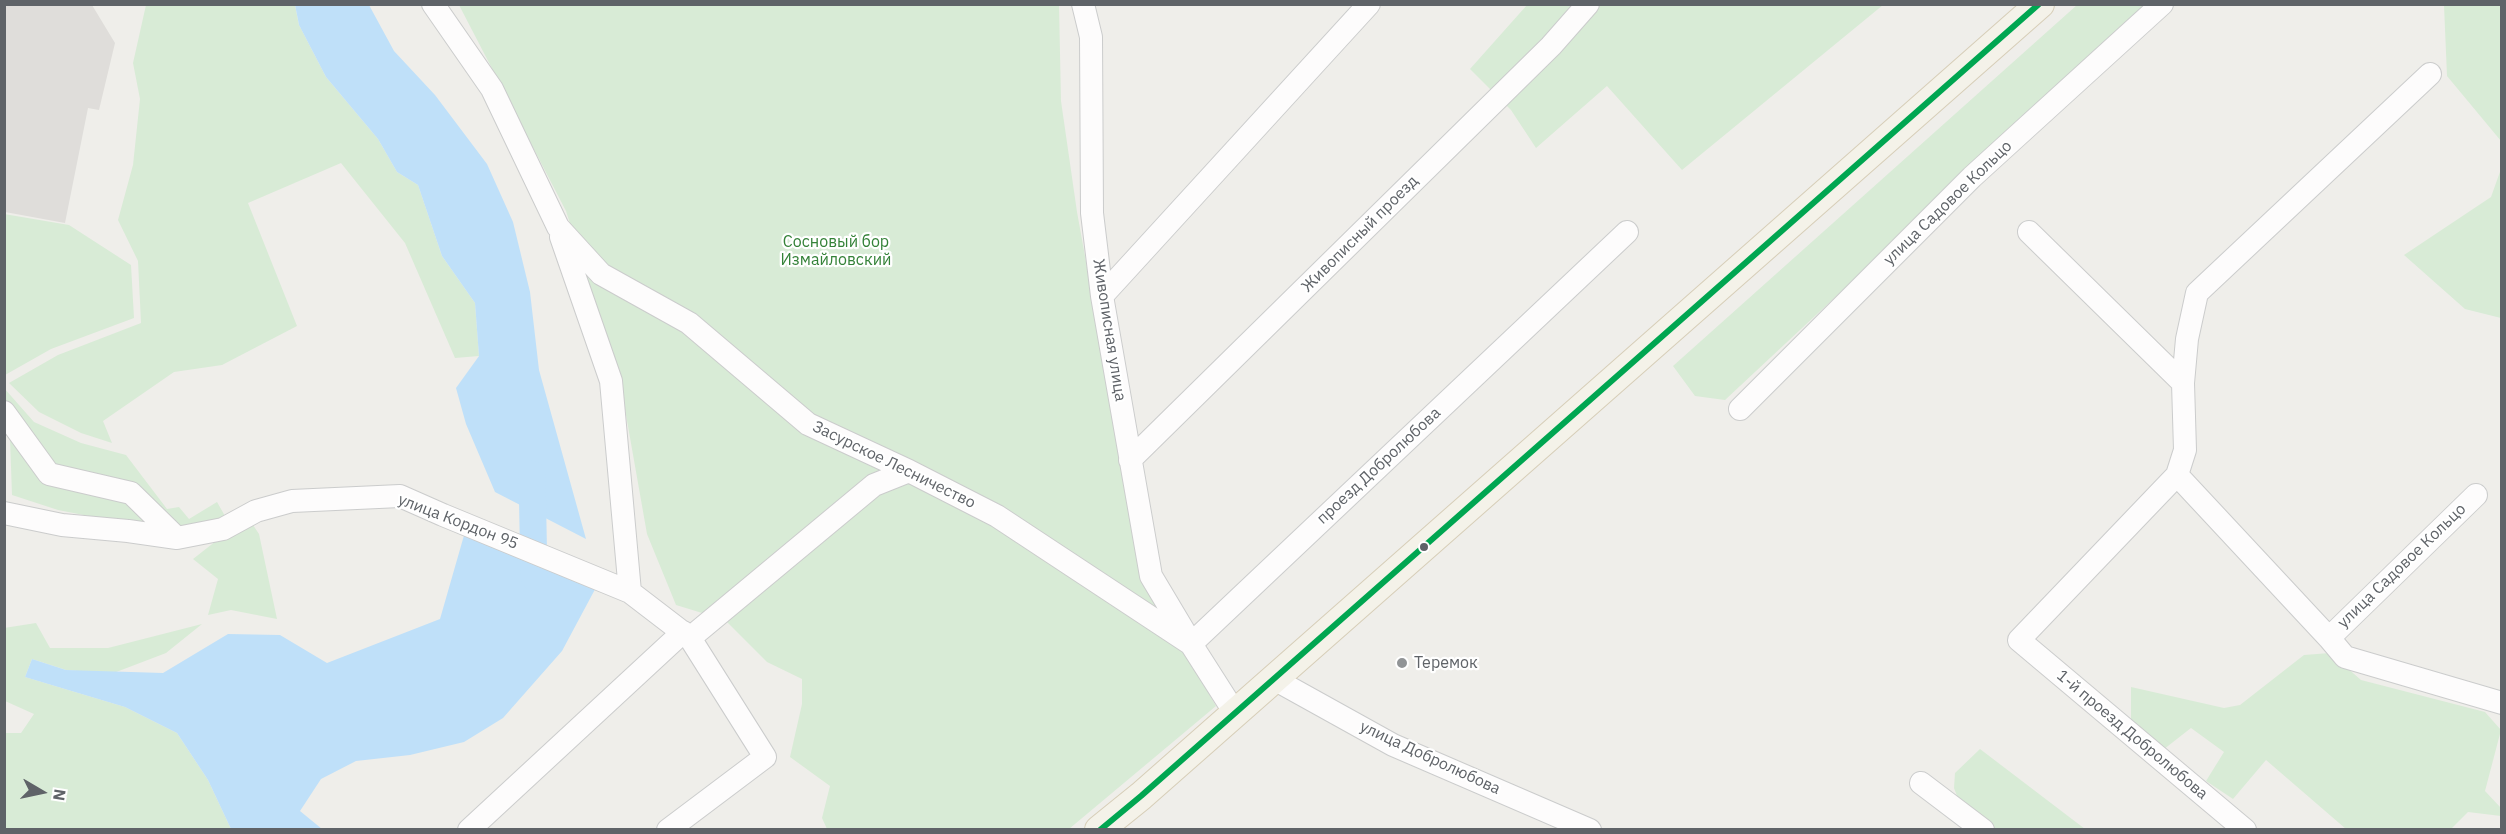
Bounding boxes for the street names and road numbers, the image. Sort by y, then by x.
street label: улица Садовое Кольцо [1880,137,2016,269]
street label: Живописный проезд [1298,172,1422,296]
street label: Живописная улица [1088,257,1130,403]
street label: проезд Добролюбова [1313,404,1445,528]
street label: Засурское Лесничество [809,417,979,513]
street label: улица Кордон 95 [395,490,521,554]
street label: улица Садовое Кольцо [2334,500,2470,632]
street label: 1-й проезд Добролюбова [2052,666,2212,804]
street label: улица Добролюбова [1357,717,1503,799]

